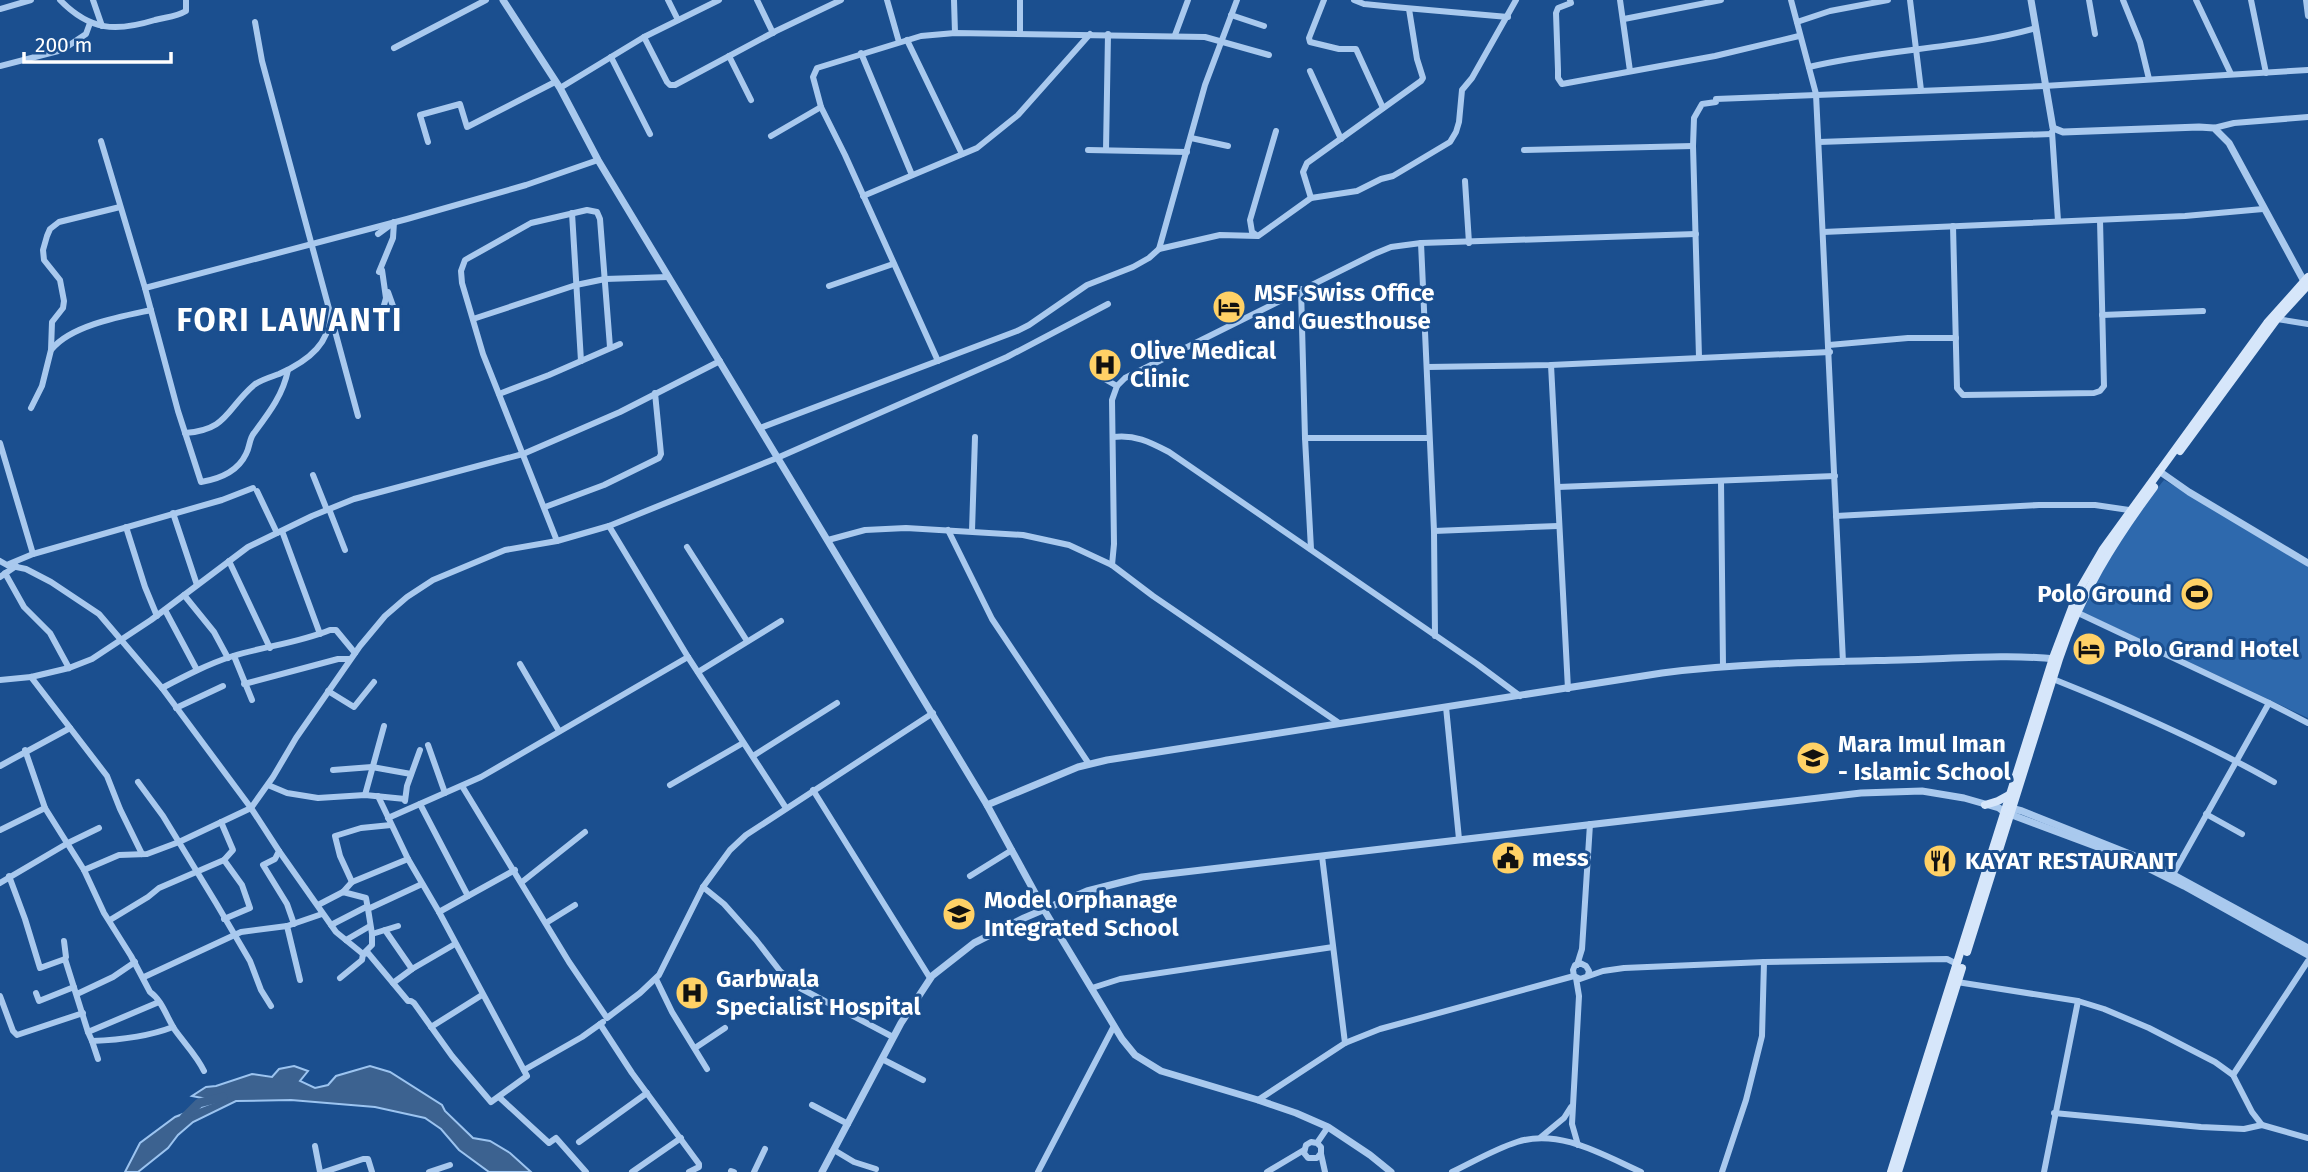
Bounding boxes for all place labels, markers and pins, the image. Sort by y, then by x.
place label: MSF Swiss Office and Guesthouse [1254,279,1435,335]
hotel icon: MSF Swiss Office and Guesthouse [1210,288,1248,326]
place label: Olive Medical Clinic [1130,337,1277,393]
hospital icon: Olive Medical Clinic [1086,346,1124,384]
sports icon: Polo Ground [2178,575,2216,613]
place label: Polo Ground [2037,580,2172,608]
hotel icon: Polo Grand Hotel [2070,630,2108,668]
place label: Polo Grand Hotel [2114,635,2300,663]
place label: Mara Imul Iman - Islamic School [1838,730,2012,786]
school or university icon: Mara Imul Iman - Islamic School [1794,739,1832,777]
public building icon: mess [1489,839,1527,877]
restaurant icon: KAYAT RESTAURANT [1921,842,1959,880]
place label: mess [1532,844,1589,872]
place label: KAYAT RESTAURANT [1965,847,2177,875]
place label: Model Orphanage Integrated School [984,886,1179,942]
school or university icon: Model Orphanage Integrated School [940,895,978,933]
place label: Garbwala Specialist Hospital [716,965,921,1021]
hospital icon: Garbwala Specialist Hospital [673,974,711,1012]

